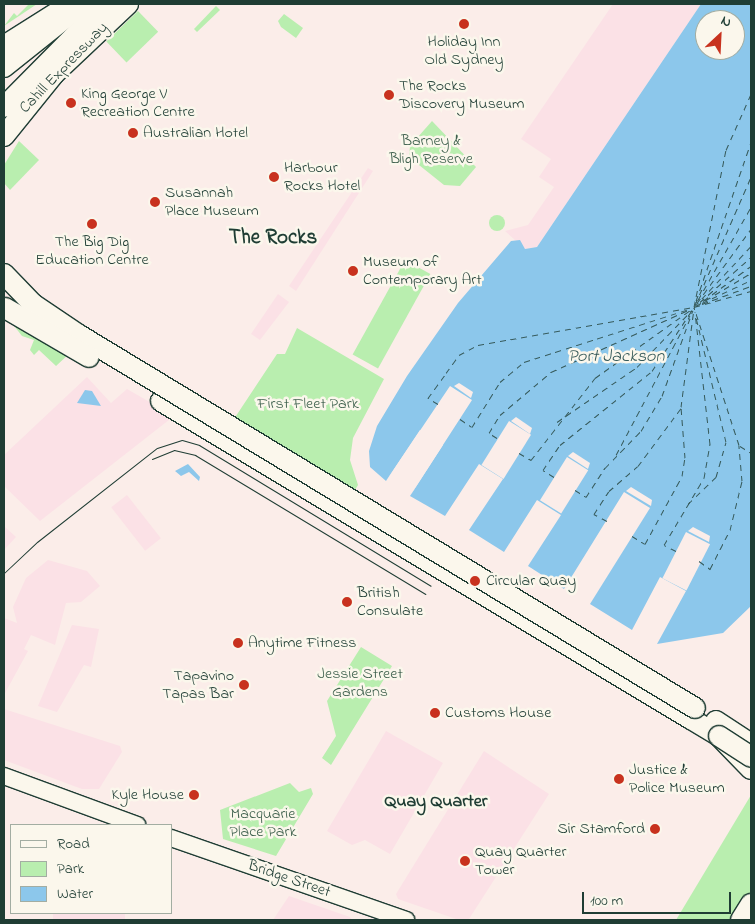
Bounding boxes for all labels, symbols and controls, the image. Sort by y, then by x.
north arrow [695,10,745,60]
text: N [717,10,735,33]
street label: Cahill Expressway [16,18,112,118]
marker: Holiday Inn Old Sydney [458,18,470,30]
place label: Holiday Inn Old Sydney [425,32,503,70]
place label: The Rocks Discovery Museum [399,76,525,114]
place label: King George V Recreation Centre [81,84,195,122]
marker: The Rocks Discovery Museum [383,89,395,101]
marker: King George V Recreation Centre [65,97,77,109]
place label: Australian Hotel [143,123,248,143]
marker: Australian Hotel [127,127,139,139]
park label: Barney & Bligh Reserve [389,131,473,169]
place label: Harbour Rocks Hotel [284,158,360,196]
marker: Harbour Rocks Hotel [268,171,280,183]
place label: Susannah Place Museum [165,183,259,221]
marker: Susannah Place Museum [149,196,161,208]
marker: The Big Dig Education Centre [86,218,98,230]
district label: The Rocks [229,225,317,251]
place label: The Big Dig Education Centre [35,232,149,270]
place label: Museum of Contemporary Art [363,252,482,290]
marker: Museum of Contemporary Art [347,265,359,277]
water label: Port Jackson [568,346,664,368]
park label: First Fleet Park [257,394,359,414]
place label: Circular Quay [486,571,576,591]
marker: Circular Quay [468,574,482,588]
place label: British Consulate [357,583,423,621]
marker: British Consulate [341,596,353,608]
place label: Anytime Fitness [248,633,356,653]
marker: Anytime Fitness [232,637,244,649]
park label: Jessie Street Gardens [317,664,403,702]
place label: Tapavino Tapas Bar [162,666,234,704]
marker: Tapavino Tapas Bar [238,679,250,691]
place label: Customs House [445,703,551,723]
marker: Customs House [429,707,441,719]
place label: Justice & Police Museum [629,760,725,798]
marker: Justice & Police Museum [613,773,625,785]
place label: Kyle House [111,785,184,805]
marker: Kyle House [188,789,200,801]
district label: Quay Quarter [385,791,487,813]
park label: Macquarie Place Park [230,804,296,842]
place label: Sir Stamford [557,819,645,839]
marker: Sir Stamford [649,823,661,835]
legend [10,824,172,914]
text: Road [57,833,90,855]
place label: Quay Quarter Tower [475,842,566,880]
marker: Quay Quarter Tower [459,855,471,867]
street label: Bridge Street [245,856,333,902]
text: Park [57,858,84,880]
scale bar [585,882,734,914]
text: Water [57,883,93,905]
text: 100 m [590,890,623,912]

